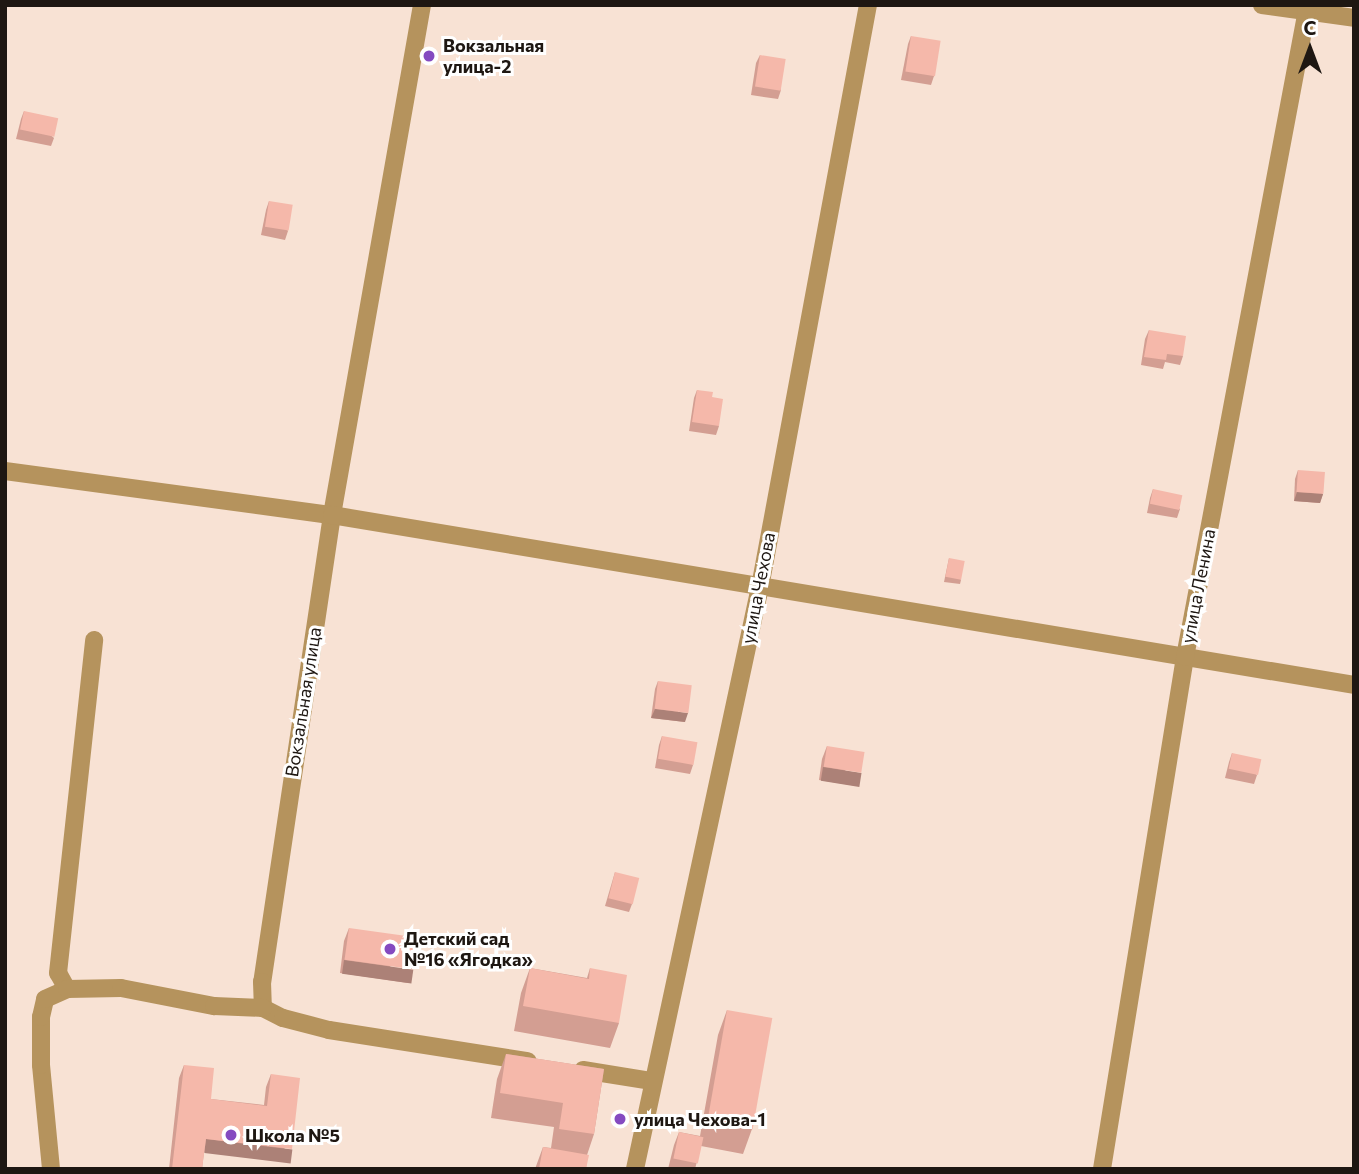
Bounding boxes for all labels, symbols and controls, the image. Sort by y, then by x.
north arrow [1275,14,1345,84]
text: С [1304,16,1317,39]
place label: Вокзальная улица-2 [443,35,544,78]
marker: Вокзальная улица-2 [421,48,437,64]
street label: улица Ленина [1176,527,1220,645]
street label: улица Чехова [737,530,779,646]
street label: Вокзальная улица [280,626,326,778]
place label: Детский сад №16 «Ягодка» [404,928,533,970]
marker: Детский сад №16 «Ягодка» [382,941,398,957]
place label: улица Чехова-1 [634,1108,766,1130]
marker: улица Чехова-1 [612,1111,628,1127]
place label: Школа №5 [245,1124,340,1146]
marker: Школа №5 [223,1127,239,1143]

